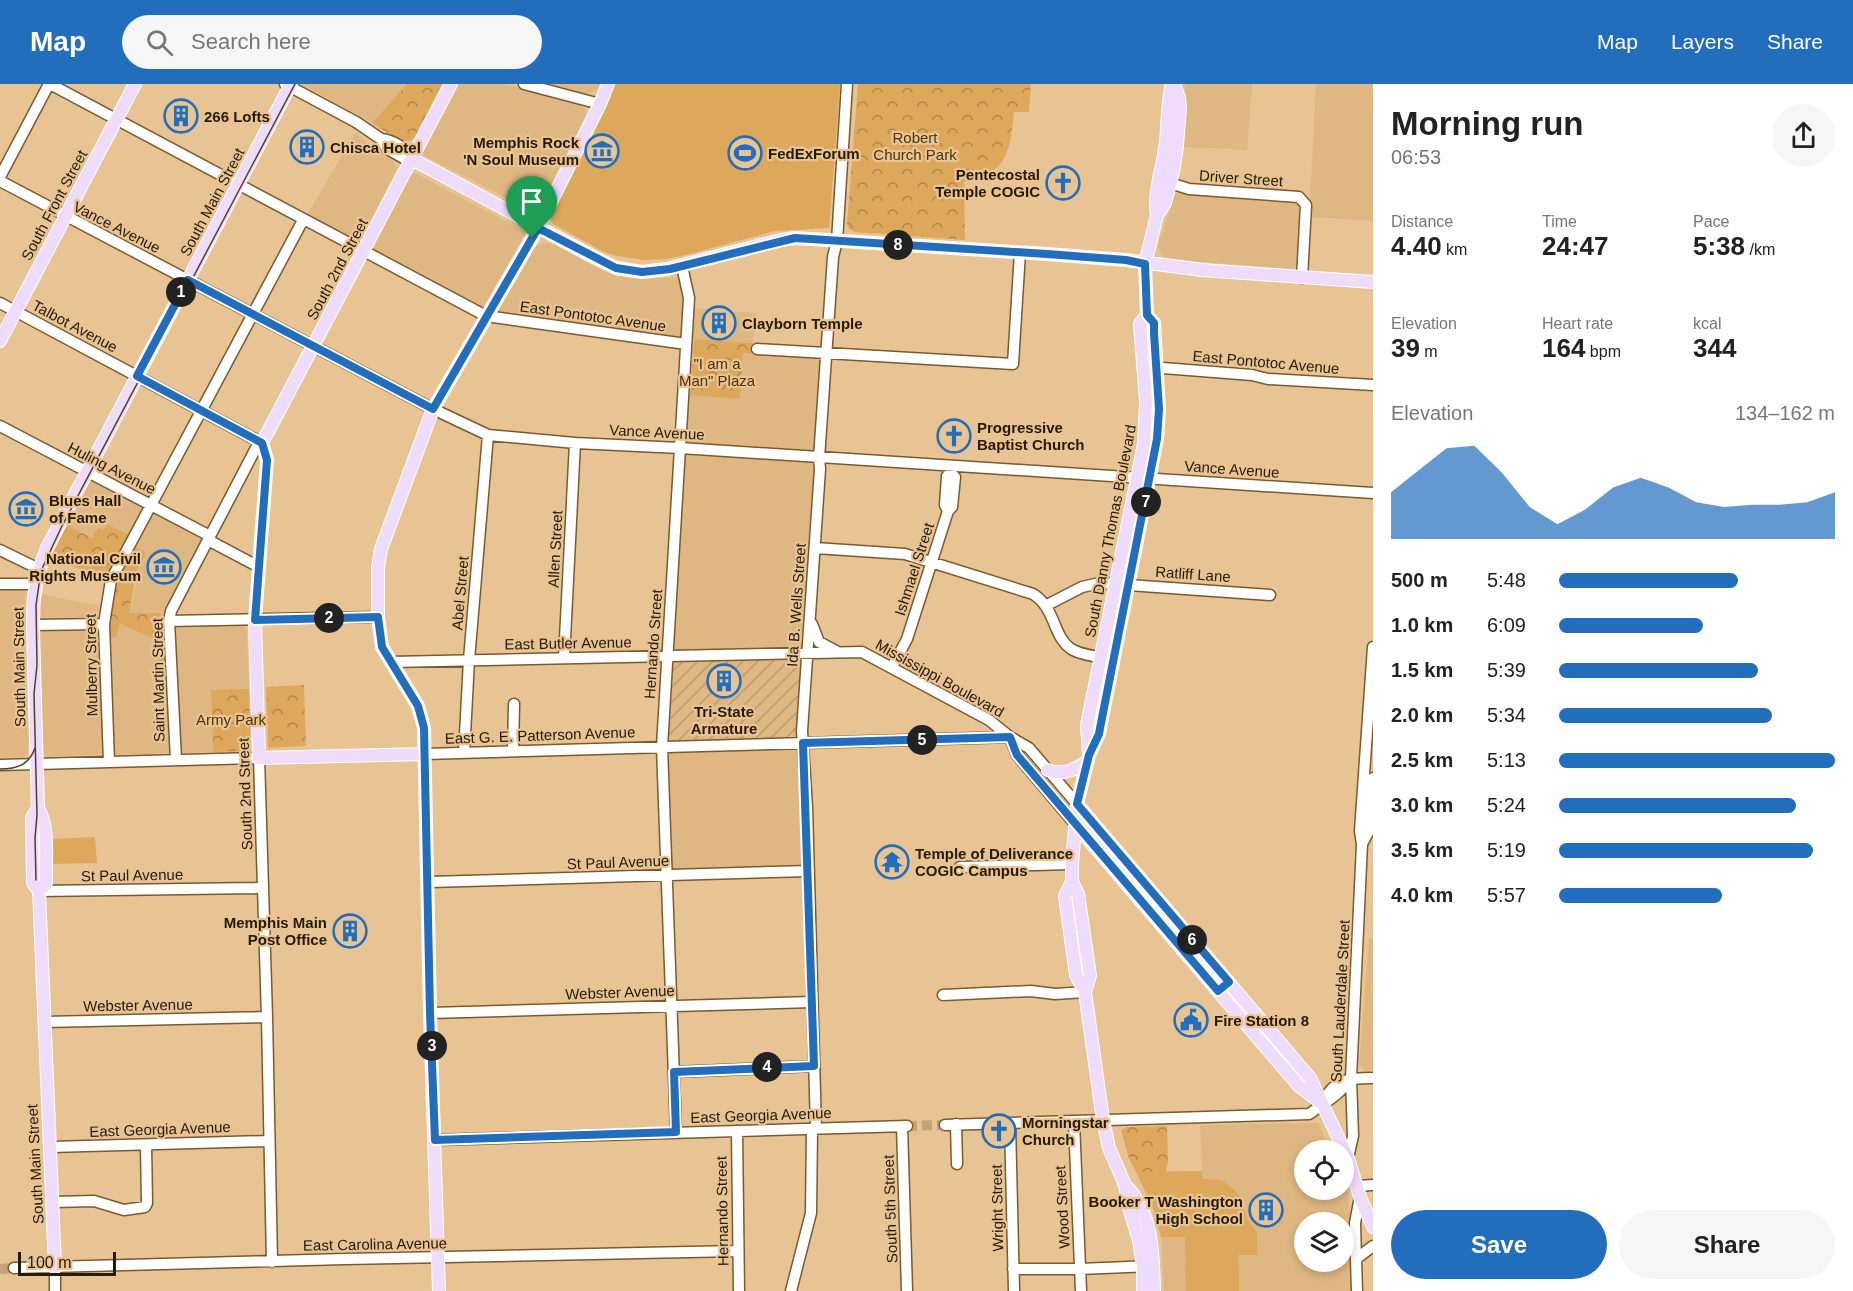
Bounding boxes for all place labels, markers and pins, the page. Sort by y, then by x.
building icon: 266 Lofts [163,98,199,134]
place label: 266 Lofts [204,108,270,125]
building icon: Chisca Hotel [289,129,325,165]
museum icon: Memphis Rock 'N Soul Museum [584,133,620,169]
place label: Memphis Rock 'N Soul Museum [463,134,580,168]
sports icon: FedExForum [727,135,763,171]
place label: Chisca Hotel [330,139,421,156]
place label: FedExForum [768,145,860,162]
church icon: Pentecostal Temple COGIC [1045,165,1081,201]
place label: Pentecostal Temple COGIC [935,166,1040,200]
pin [506,176,557,238]
pin: 8 [883,230,913,260]
pin: 1 [166,277,196,307]
building icon: Clayborn Temple [701,305,737,341]
place label: Clayborn Temple [742,315,863,332]
church icon: Progressive Baptist Church [936,418,972,454]
place label: Progressive Baptist Church [977,419,1085,453]
pin: 7 [1131,487,1161,517]
museum icon: Blues Hall of Fame [8,491,44,527]
place label: Blues Hall of Fame [49,492,122,526]
museum icon: National Civil Rights Museum [146,549,182,585]
place label: National Civil Rights Museum [29,550,141,584]
pin: 2 [314,603,344,633]
building icon: Tri-State Armature [706,663,742,699]
place label: Tri-State Armature [691,703,757,737]
pin: 5 [907,725,937,755]
temple icon: Temple of Deliverance COGIC Campus [874,844,910,880]
place label: Temple of Deliverance COGIC Campus [915,845,1073,879]
building icon: Memphis Main Post Office [332,913,368,949]
place label: Memphis Main Post Office [224,914,327,948]
pin: 6 [1177,925,1207,955]
public building icon: Fire Station 8 [1173,1002,1209,1038]
place label: Fire Station 8 [1214,1012,1309,1029]
pin: 3 [417,1031,447,1061]
pin: 4 [752,1052,782,1082]
church icon: Morningstar Church [981,1113,1017,1149]
place label: Morningstar Church [1022,1114,1109,1148]
building icon: Booker T Washington High School [1248,1192,1284,1228]
place label: Booker T Washington High School [1089,1193,1243,1227]

